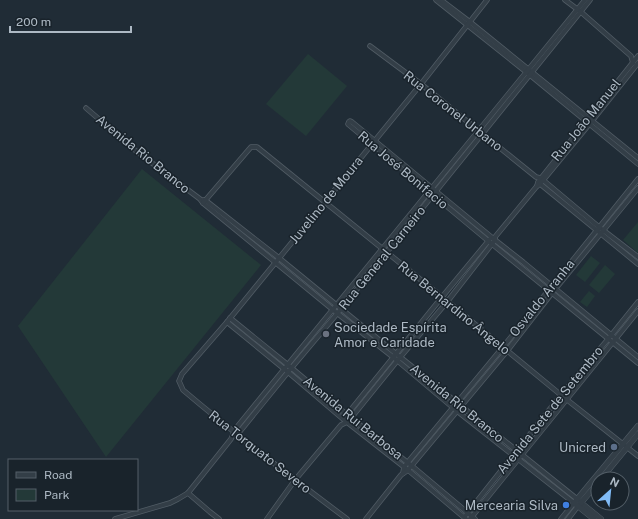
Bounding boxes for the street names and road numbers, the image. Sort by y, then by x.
street label: Rua Coronel Urbano [401,68,505,154]
street label: Rua João Manuel [548,76,624,164]
street label: Avenida Rio Branco [93,112,193,196]
street label: Rua José Bonifacio [355,128,451,212]
street label: Juvelino de Moura [286,153,366,247]
street label: Rua General Carneiro [336,203,428,313]
street label: Osvaldo Aranha [506,256,578,340]
street label: Rua Bernardino Ângelo [395,258,513,358]
street label: Avenida Sete de Setembro [494,343,606,477]
street label: Avenida Rio Branco [407,361,507,445]
street label: Avenida Rui Barbosa [300,373,406,463]
street label: Rua Torquato Severo [206,408,314,496]

